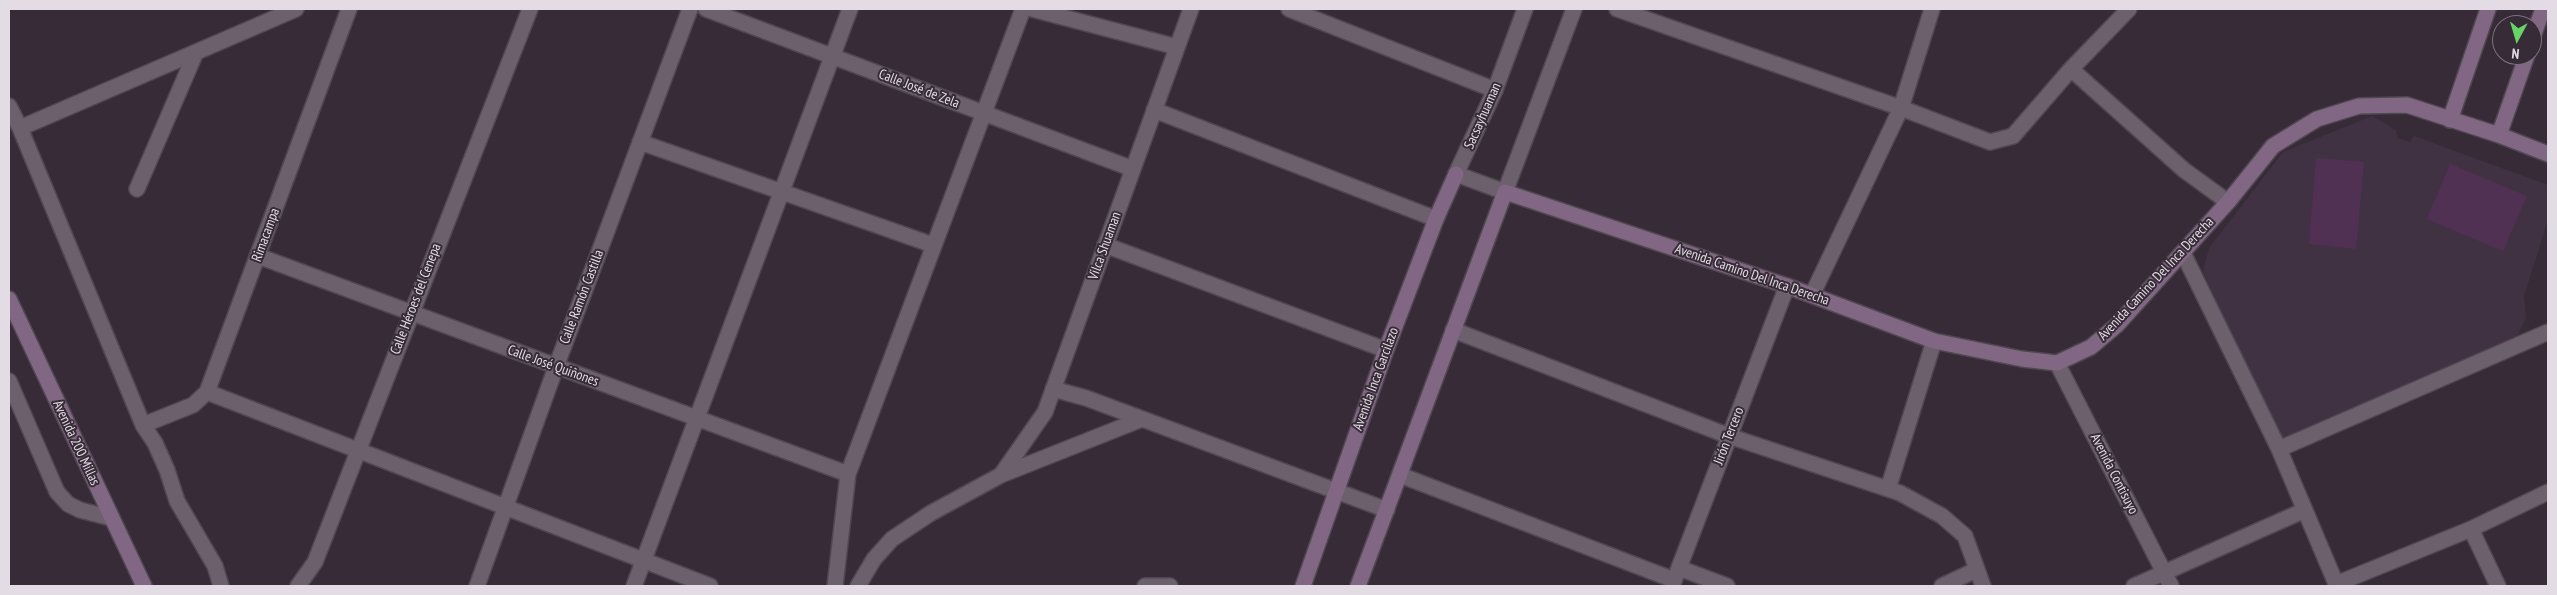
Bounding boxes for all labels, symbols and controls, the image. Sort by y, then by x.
north arrow [2492,15,2542,65]
text: N [2511,45,2520,63]
street label: Calle José de Zela [876,66,962,112]
street label: Sacsayhuaman [1461,80,1505,152]
street label: Rimacampa [249,206,283,264]
street label: Vilca Shuaman [1085,210,1125,282]
street label: Avenida Camino Del Inca Derecha [2095,214,2217,344]
street label: Calle Héroes del Cenepa [387,241,445,357]
street label: Avenida Camino Del Inca Derecha [1673,241,1831,309]
street label: Calle Ramón Castilla [556,248,608,346]
street label: Avenida Inca Garcilazo [1350,325,1402,433]
street label: Calle José Quiñones [505,342,601,390]
street label: Avenida 200 Millas [49,398,103,488]
street label: Jirón Tercero [1710,405,1748,467]
street label: Avenida Contisuyo [2086,431,2142,517]

